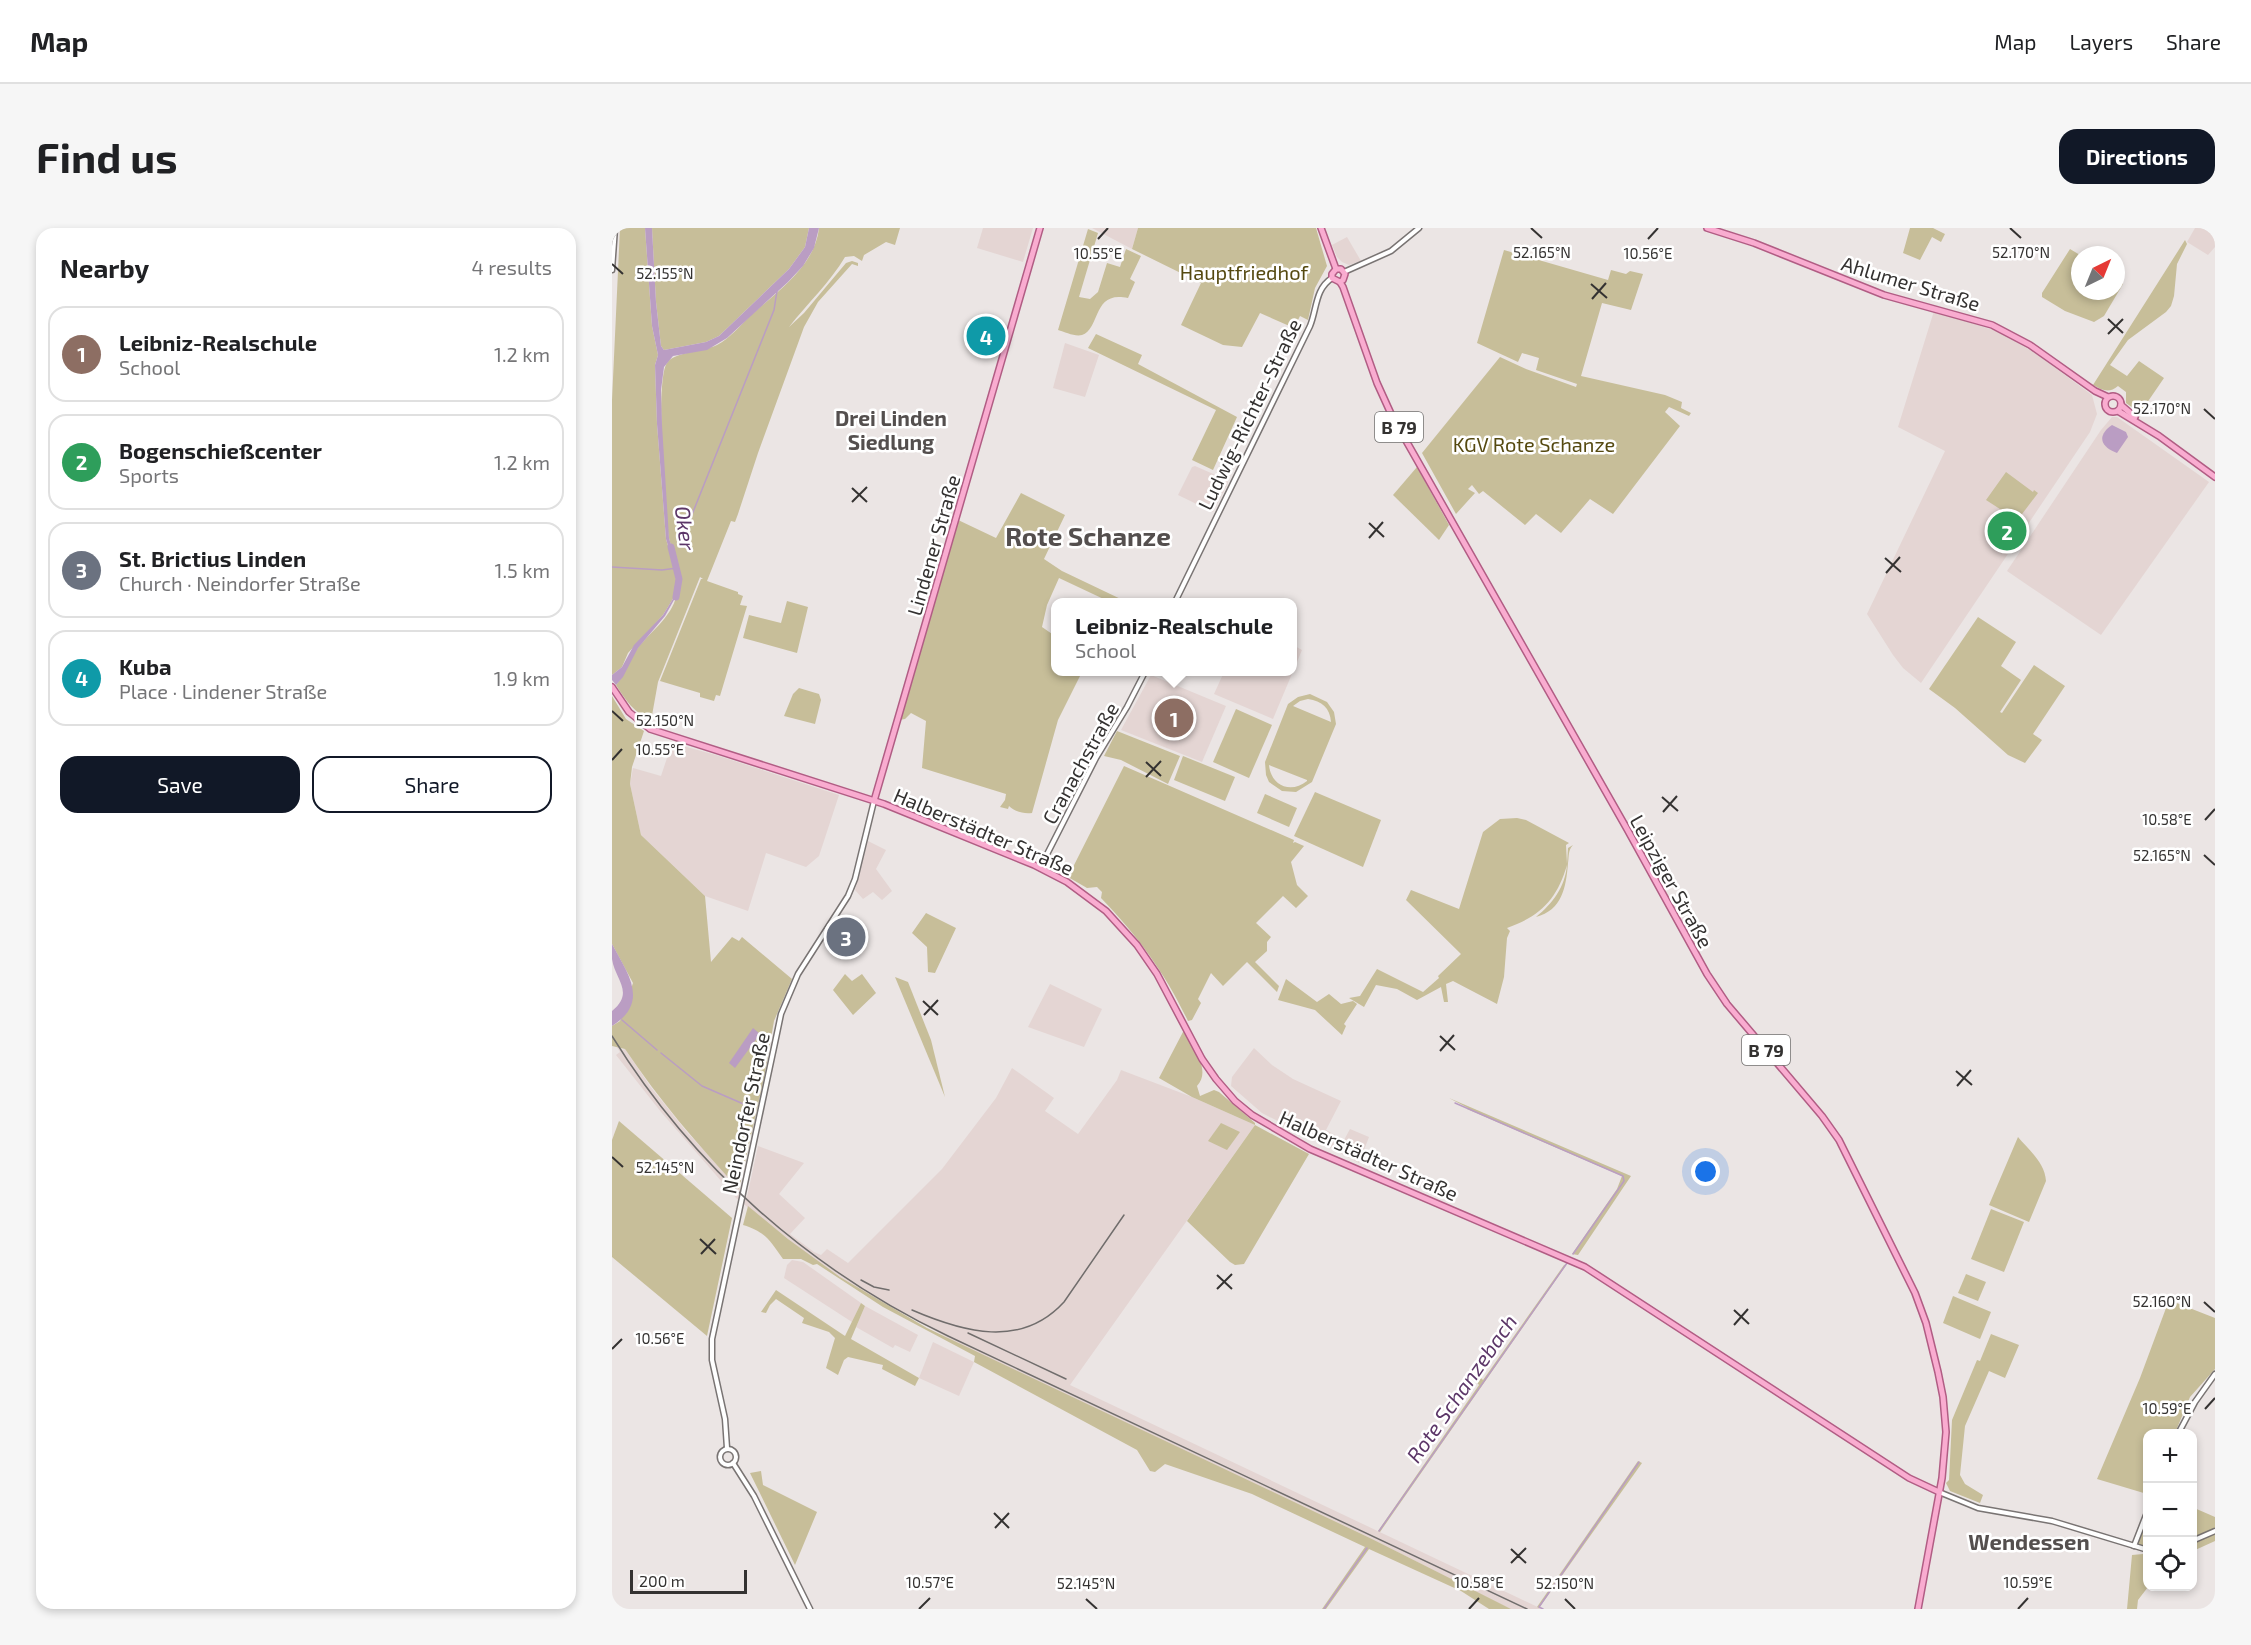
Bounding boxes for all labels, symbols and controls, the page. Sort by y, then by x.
text: Map [30,24,88,58]
text: Map [1994,29,2036,54]
text: Layers [2069,29,2133,54]
text: Share [2166,29,2221,54]
button: Directions [2059,129,2215,184]
text: Find us [36,131,178,181]
text: 52.165°N [1513,243,1571,261]
text: 52.170°N [1992,243,2050,261]
text: 10.55°E [1074,244,1122,262]
text: 10.56°E [1624,244,1672,262]
north arrow [2071,246,2125,300]
street label: Ahlumer Straße [1839,251,1983,315]
text: Nearby [60,252,149,283]
text: 4 results [472,255,552,279]
park label: Hauptfriedhof [1180,260,1309,284]
text: 52.155°N [636,264,694,282]
pin: 4 [966,314,1006,358]
street label: Ludwig-Richter-Straße [1192,315,1306,513]
text: Leibniz-Realschule [119,329,317,355]
text: 1 [77,342,86,366]
text: 1.2 km [494,342,550,366]
text: School [119,355,180,379]
text: 52.170°N [2133,399,2191,417]
district label: Drei Linden Siedlung [835,405,947,454]
road number: B 79 [1375,412,1423,442]
park label: KGV Rote Schanze [1453,432,1615,456]
text: Bogenschießcenter [119,437,322,463]
text: 2 [76,450,87,474]
text: 1.2 km [494,450,550,474]
text: Sports [119,463,179,487]
street label: Lindener Straße [901,472,965,618]
water label: Oker [671,504,701,552]
pin: 2 [1988,508,2026,554]
district label: Rote Schanze [1005,520,1171,551]
text: St. Brictius Linden [119,545,306,571]
text: 3 [76,558,87,582]
text: 1.5 km [495,558,550,582]
text: Church · Neindorfer Straße [119,571,361,595]
popup [1051,598,1297,676]
text: Leibniz-Realschule [1075,612,1273,638]
text: School [1075,638,1136,662]
text: Kuba [119,653,172,679]
text: 4 [75,666,88,690]
text: 1.9 km [494,666,550,690]
text: Place · Lindener Straße [119,679,327,703]
pin: 1 [1154,696,1194,740]
street label: Cranachstraße [1037,698,1123,828]
text: 52.150°N [636,711,694,729]
text: 10.55°E [636,740,684,758]
button: Save [60,756,300,813]
button: Share [312,756,552,813]
street label: Halberstädter Straße [890,782,1078,880]
street label: Leipziger Straße [1625,810,1719,952]
text: 10.58°E [2142,810,2192,828]
text: 52.165°N [2133,846,2191,864]
pin: 3 [826,914,866,960]
street label: Neindorfer Straße [716,1030,774,1196]
road number: B 79 [1742,1035,1790,1065]
street label: Halberstädter Straße [1276,1105,1462,1205]
your location [1691,1157,1720,1186]
text: 52.145°N [636,1158,694,1176]
text: 52.160°N [2133,1292,2191,1310]
water label: Rote Schanzebach [1401,1309,1521,1467]
text: 10.56°E [636,1329,684,1347]
text: 10.59°E [2143,1399,2191,1417]
map controls [2143,1429,2197,1591]
button: + [2143,1429,2197,1483]
button: − [2143,1483,2197,1537]
district label: Wendessen [1968,1528,2090,1554]
button: locate [2143,1537,2197,1591]
scale bar [630,1567,747,1594]
text: 200 m [639,1571,685,1590]
text: 10.57°E [906,1573,954,1591]
text: 10.58°E [1454,1573,1504,1591]
text: 10.59°E [2004,1573,2052,1591]
text: 52.145°N [1057,1574,1115,1592]
text: 52.150°N [1536,1574,1594,1592]

